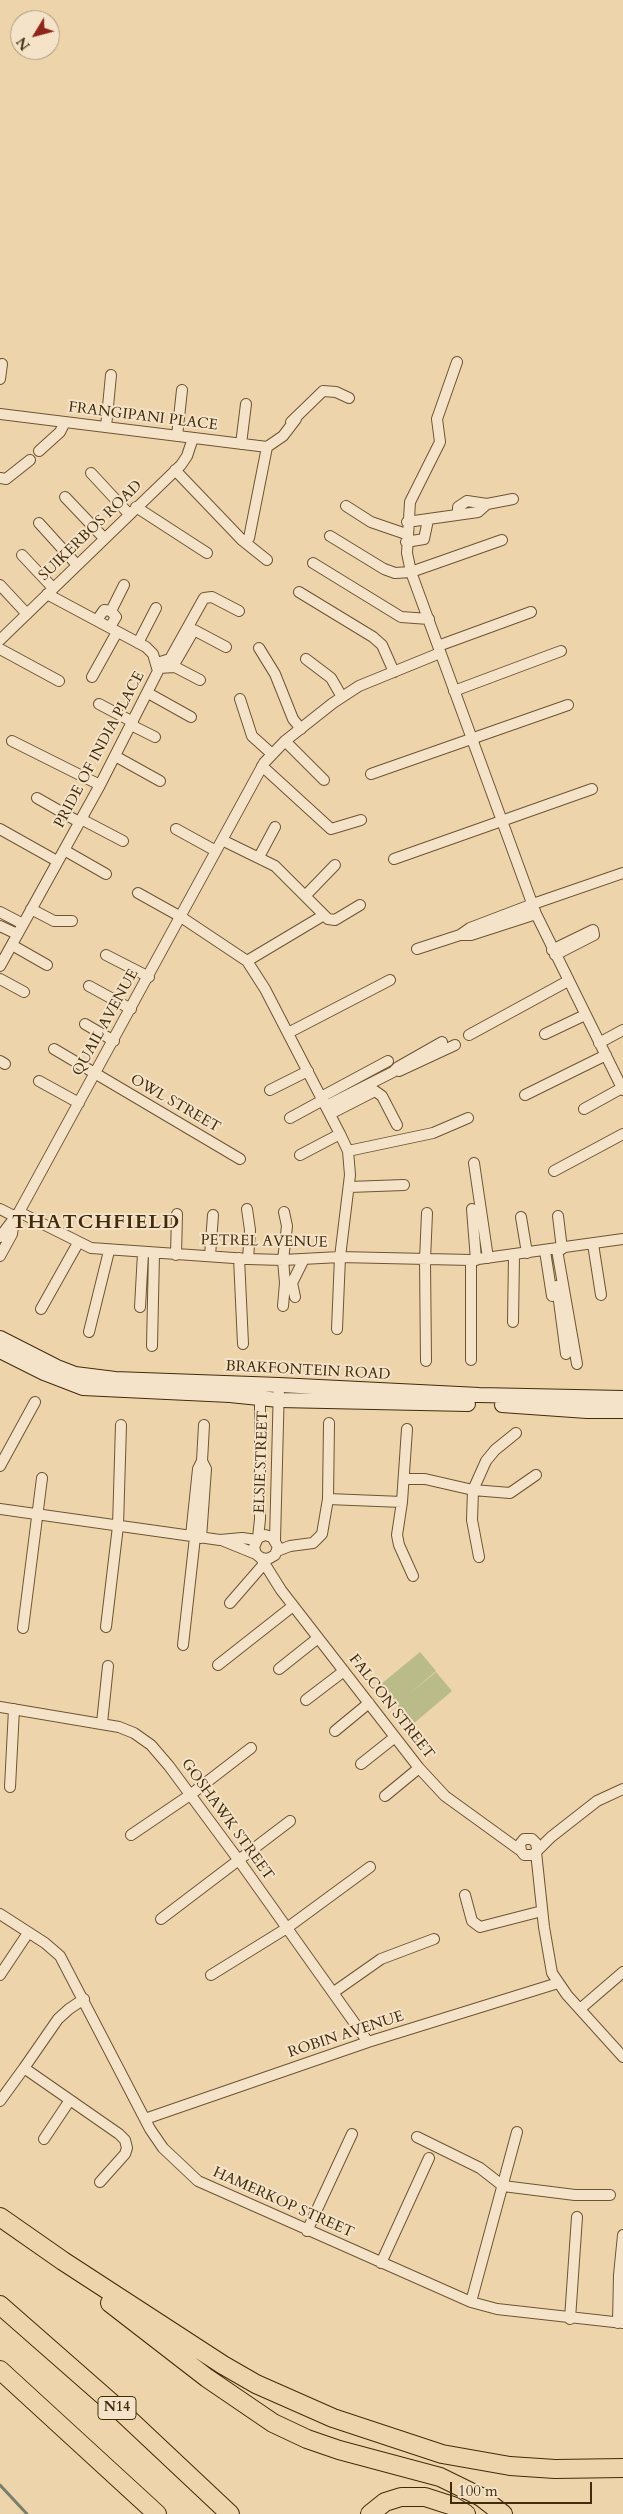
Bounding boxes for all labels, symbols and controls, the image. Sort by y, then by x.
north arrow [10,10,60,60]
text: N [12,33,35,54]
street label: FRANGIPANI PLACE [67,399,219,435]
street label: SUIKERBOS ROAD [36,477,146,585]
street label: PRIDE OF INDIA PLACE [51,669,149,831]
street label: QUAIL AVENUE [69,966,143,1080]
street label: OWL STREET [127,1071,223,1137]
district label: THATCHFIELD [11,1211,181,1235]
street label: PETREL AVENUE [200,1232,328,1252]
street label: BRAKFONTEIN ROAD [225,1358,391,1384]
street label: ELSIE STREET [251,1410,273,1514]
street label: FALCON STREET [345,1651,437,1763]
street label: GOSHAWK STREET [177,1756,277,1884]
street label: ROBIN AVENUE [286,2008,406,2062]
street label: HAMERKOP STREET [210,2164,356,2242]
road number: N14 [98,2396,136,2420]
scale bar [453,2472,596,2504]
text: 100 m [458,2481,498,2501]

